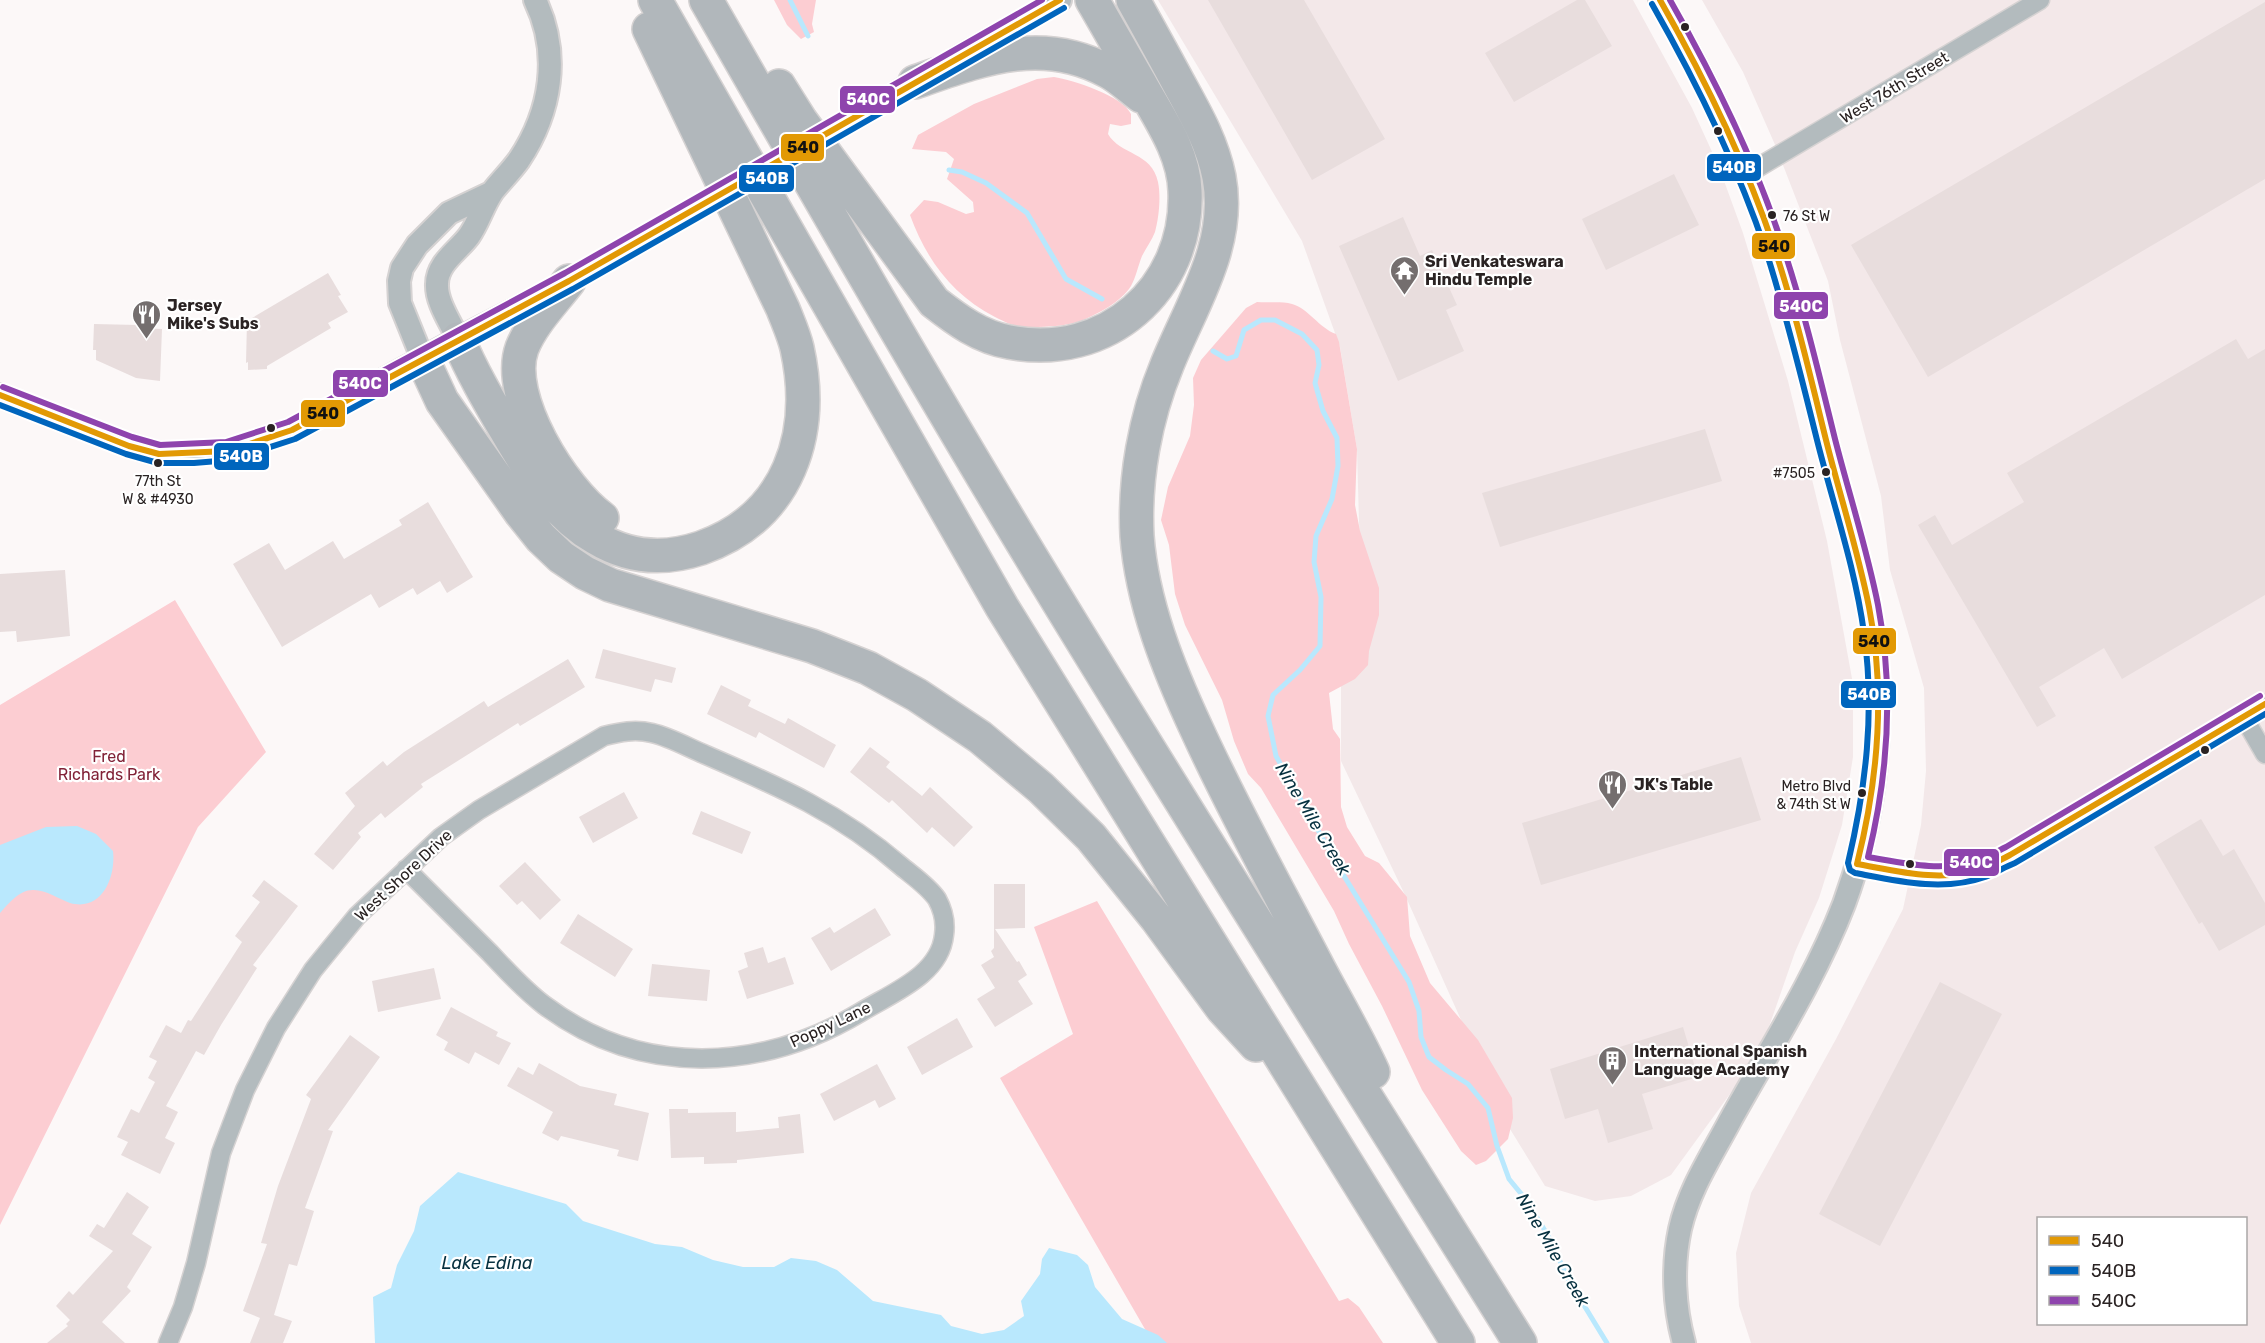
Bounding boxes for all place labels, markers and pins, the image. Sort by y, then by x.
unlabelled marker [1679,21,1691,33]
unlabelled marker [1712,125,1724,137]
place label: 76 St W [1783,208,1830,225]
marker: 76 St W [1766,209,1778,221]
place label: Sri Venkateswara Hindu Temple [1425,252,1564,289]
temple icon: Sri Venkateswara Hindu Temple [1388,254,1420,296]
place label: Jersey Mike's Subs [167,296,259,333]
restaurant icon: Jersey Mike's Subs [130,298,162,340]
unlabelled marker [265,422,277,434]
marker: 77th St W & #4930 [152,457,164,469]
place label: #7505 [1773,465,1815,482]
marker: #7505 [1820,466,1832,478]
place label: 77th St W & #4930 [122,473,194,508]
unlabelled marker [2199,744,2211,756]
restaurant icon: JK's Table [1597,768,1629,810]
place label: JK's Table [1634,775,1713,794]
place label: Metro Blvd & 74th St W [1776,778,1851,813]
marker: Metro Blvd & 74th St W [1856,787,1868,799]
unlabelled marker [1904,858,1916,870]
place label: International Spanish Language Academy [1634,1042,1807,1079]
building icon: International Spanish Language Academy [1597,1044,1629,1086]

